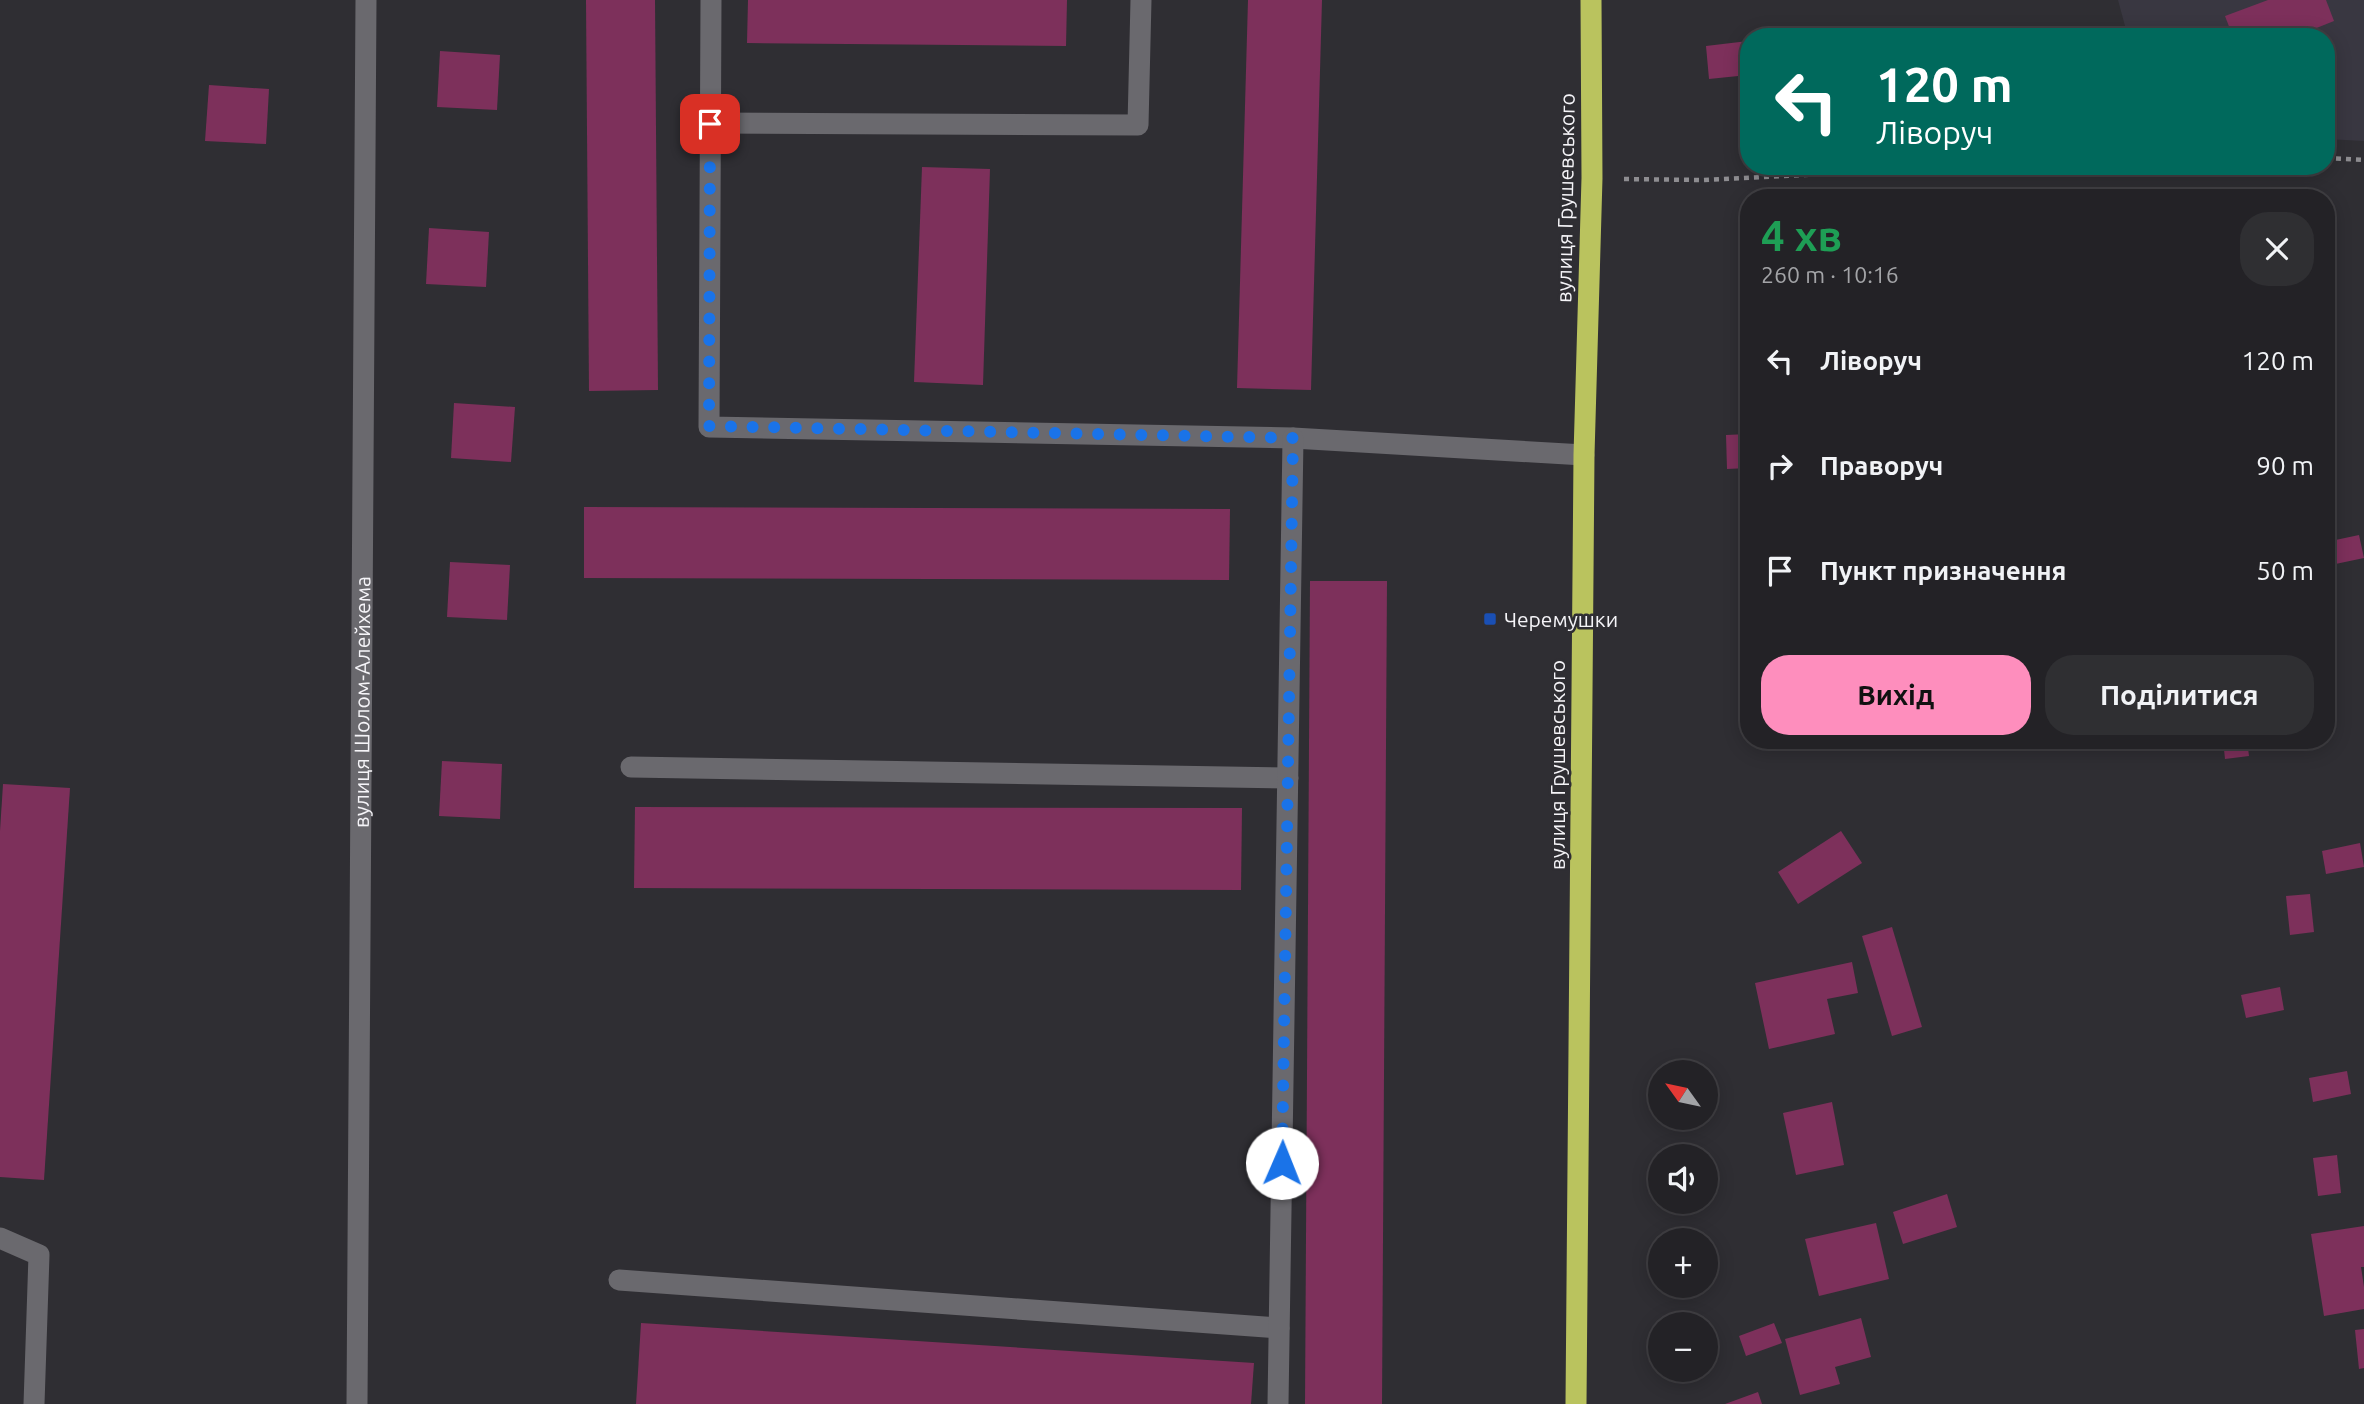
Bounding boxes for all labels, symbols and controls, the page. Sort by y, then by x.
icon: left [1761,56,1852,147]
text: 120 m [1876,56,2013,111]
street label: вулиця Грушевського [1551,93,1579,303]
pin [680,94,740,154]
icon: arrive [691,105,729,143]
text: Ліворуч [1876,114,1993,150]
text: 4 хв [1761,212,1842,259]
button: close [2240,212,2314,286]
text: 260 m · 10:16 [1761,262,1899,287]
icon: left [1761,342,1799,380]
text: Ліворуч [1820,346,1922,375]
text: 120 m [2242,346,2314,375]
icon: right [1761,447,1799,485]
text: Праворуч [1820,451,1943,480]
text: 90 m [2256,451,2314,480]
icon: arrive [1761,552,1799,590]
text: Пункт призначення [1820,556,2066,585]
text: 50 m [2256,556,2314,585]
street label: вулиця Шолом-Алейхема [349,576,374,828]
place label: Черемушки [1504,607,1618,631]
marker: Черемушки [1482,611,1498,627]
button: Вихід [1761,655,2031,735]
button: Поділитися [2045,655,2314,735]
street label: вулиця Грушевського [1545,660,1569,870]
north arrow [1648,1060,1718,1130]
map controls [1648,1060,1718,1382]
position arrow [1245,1126,1319,1200]
button: sound [1648,1144,1718,1214]
button: + [1648,1228,1718,1298]
button: − [1648,1312,1718,1382]

